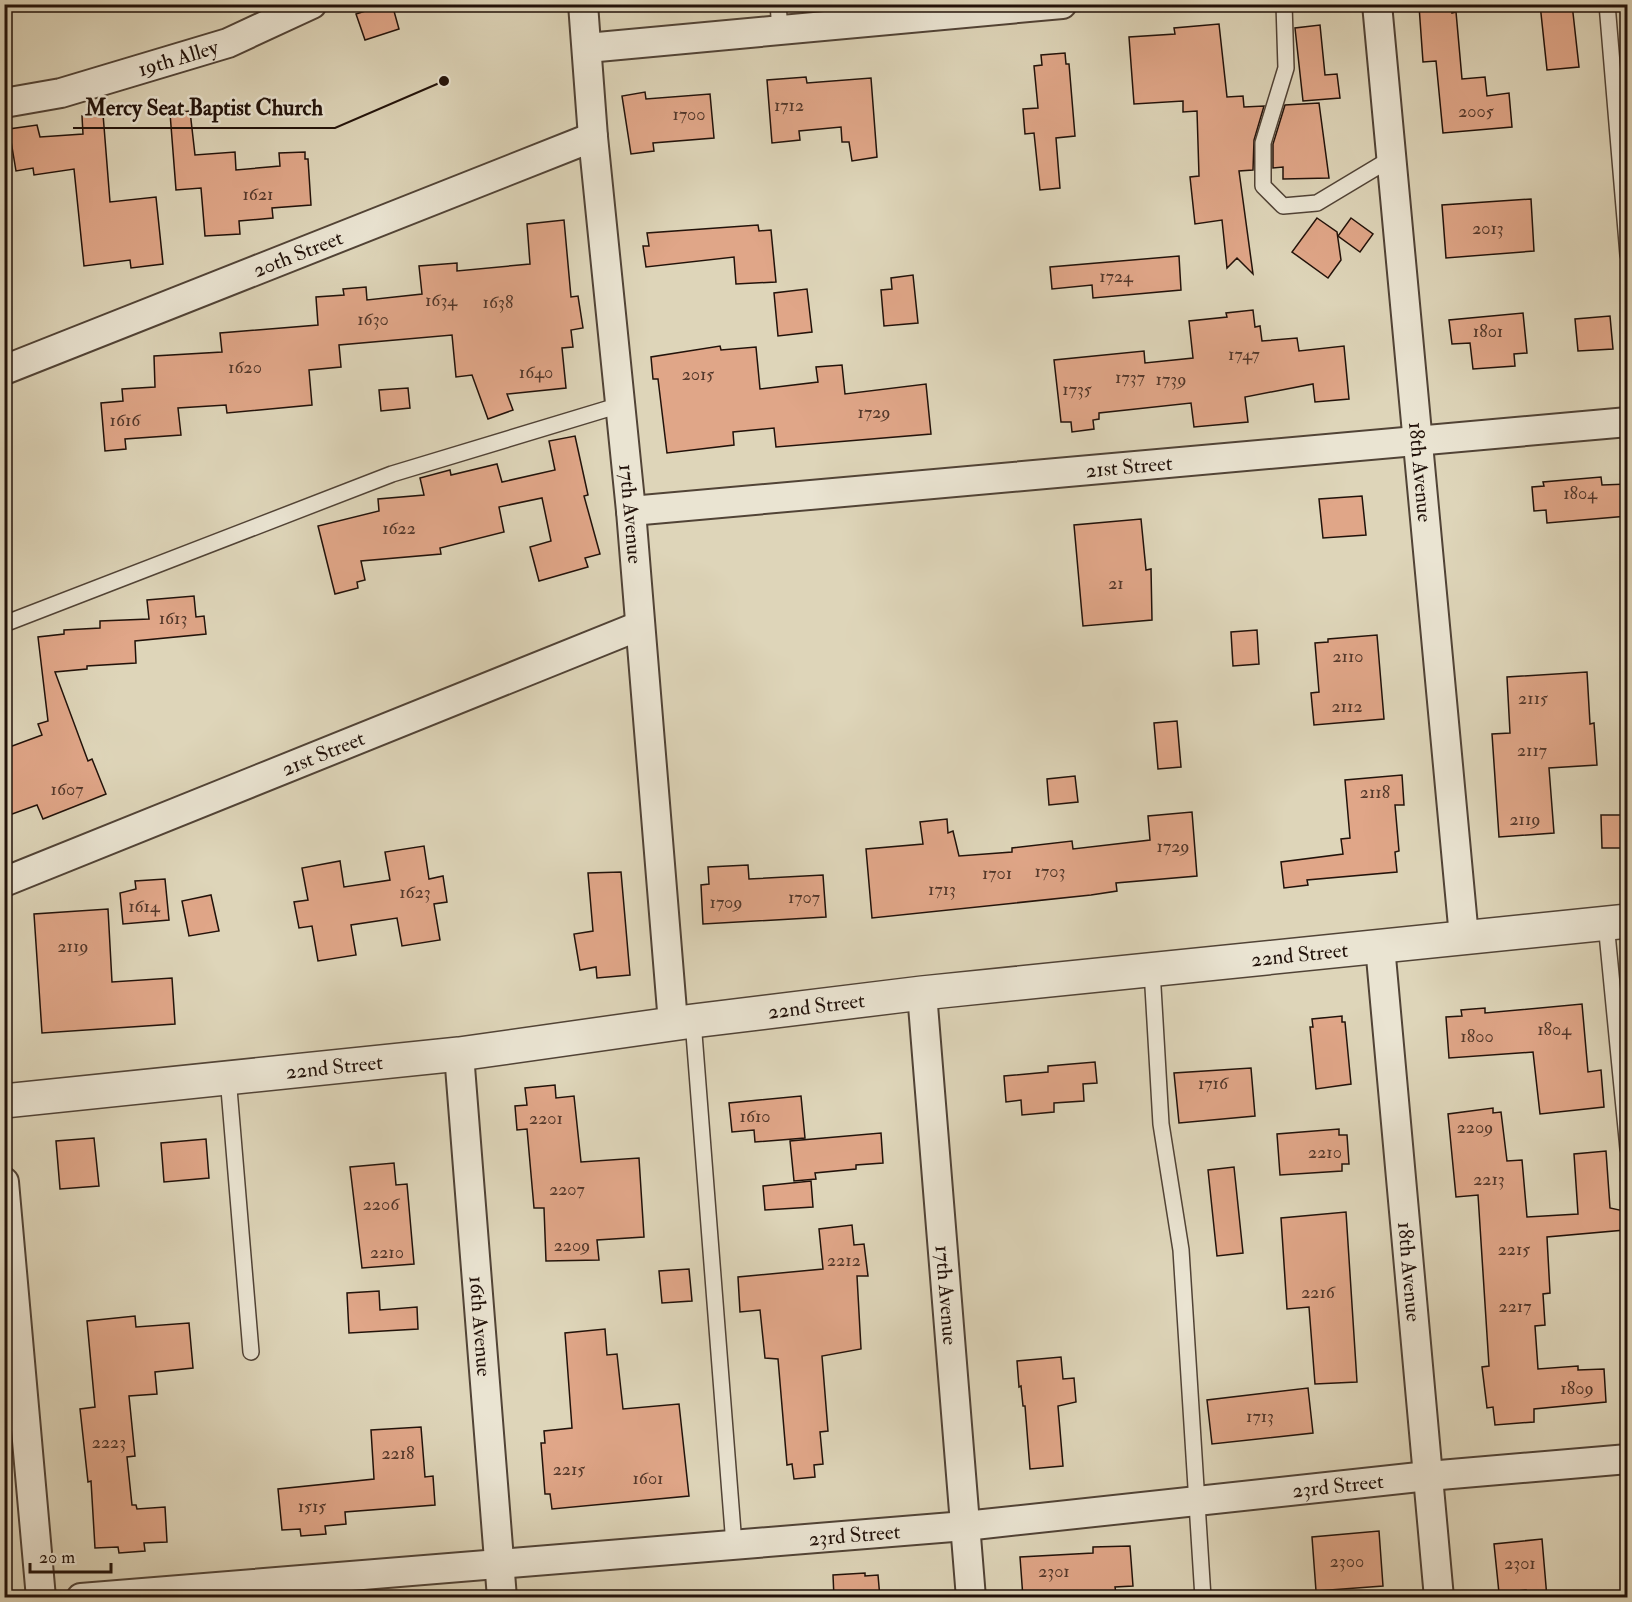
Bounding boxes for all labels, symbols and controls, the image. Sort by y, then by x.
street label: 19th Alley [135,33,222,83]
callout: Mercy Seat Baptist Church [73,88,335,128]
text: Mercy Seat Baptist Church [84,94,323,123]
house number: 1712 [774,94,804,117]
house number: 2005 [1458,100,1494,123]
house number: 1700 [672,103,706,126]
house number: 1621 [243,183,273,206]
house number: 2013 [1472,217,1504,240]
street label: 20th Street [249,224,347,284]
house number: 1724 [1099,265,1134,288]
house number: 1634 [425,289,458,312]
house number: 1638 [483,291,513,314]
house number: 1630 [357,308,389,331]
house number: 1801 [1473,320,1503,343]
house number: 1747 [1228,343,1260,366]
house number: 1620 [228,356,262,379]
house number: 1640 [519,361,553,384]
house number: 2015 [682,363,714,386]
house number: 1737 [1115,366,1145,389]
house number: 1739 [1156,368,1186,391]
house number: 1735 [1062,378,1092,401]
house number: 1729 [857,401,891,424]
house number: 1616 [110,409,141,432]
street label: 18th Avenue [1403,421,1439,523]
street label: 21st Street [1084,449,1174,484]
street label: 17th Avenue [613,462,649,565]
house number: 1804 [1563,482,1598,505]
house number: 1622 [382,517,416,540]
house number: 21 [1108,572,1124,595]
house number: 1613 [159,607,187,630]
house number: 2110 [1332,645,1364,668]
house number: 2115 [1518,687,1548,710]
house number: 2112 [1331,695,1363,718]
street label: 21st Street [278,724,369,782]
house number: 2117 [1517,739,1547,762]
house number: 1607 [51,778,83,801]
house number: 2118 [1360,781,1390,804]
house number: 2119 [1509,808,1541,831]
house number: 1729 [1156,835,1190,858]
house number: 1703 [1035,860,1065,883]
house number: 1701 [982,862,1012,885]
house number: 1713 [928,878,956,901]
house number: 1623 [399,881,431,904]
house number: 1707 [788,886,820,909]
house number: 1709 [709,891,743,914]
house number: 1614 [128,895,161,918]
house number: 2119 [57,935,89,958]
street label: 22nd Street [1250,936,1350,973]
street label: 22nd Street [766,987,867,1025]
house number: 1804 [1537,1018,1572,1041]
house number: 1800 [1460,1025,1494,1048]
street label: 22nd Street [284,1048,384,1085]
house number: 1716 [1198,1072,1229,1095]
house number: 1610 [740,1105,770,1128]
house number: 2201 [529,1107,563,1130]
house number: 2209 [1457,1116,1493,1139]
house number: 2210 [1308,1141,1342,1164]
house number: 2213 [1473,1168,1505,1191]
house number: 2207 [549,1178,585,1201]
house number: 2206 [363,1193,400,1216]
street label: 18th Avenue [1391,1220,1427,1323]
house number: 2209 [554,1234,590,1257]
house number: 2215 [1498,1238,1530,1261]
house number: 2210 [370,1241,404,1264]
street label: 17th Avenue [929,1244,964,1346]
house number: 2212 [827,1249,861,1272]
street label: 16th Avenue [463,1275,498,1378]
house number: 2216 [1301,1281,1336,1304]
house number: 2217 [1499,1295,1531,1318]
house number: 1809 [1560,1377,1594,1400]
house number: 1713 [1246,1405,1274,1428]
house number: 2223 [92,1431,126,1454]
house number: 2218 [381,1442,415,1465]
house number: 2215 [553,1458,585,1481]
house number: 1601 [633,1467,663,1490]
street label: 23rd Street [1291,1467,1385,1504]
house number: 1515 [298,1495,326,1518]
street label: 23rd Street [808,1518,901,1552]
scale bar [30,1536,111,1574]
text: 20 m [39,1546,75,1569]
house number: 2300 [1330,1550,1364,1573]
house number: 2301 [1504,1552,1536,1575]
house number: 2301 [1038,1560,1070,1583]

